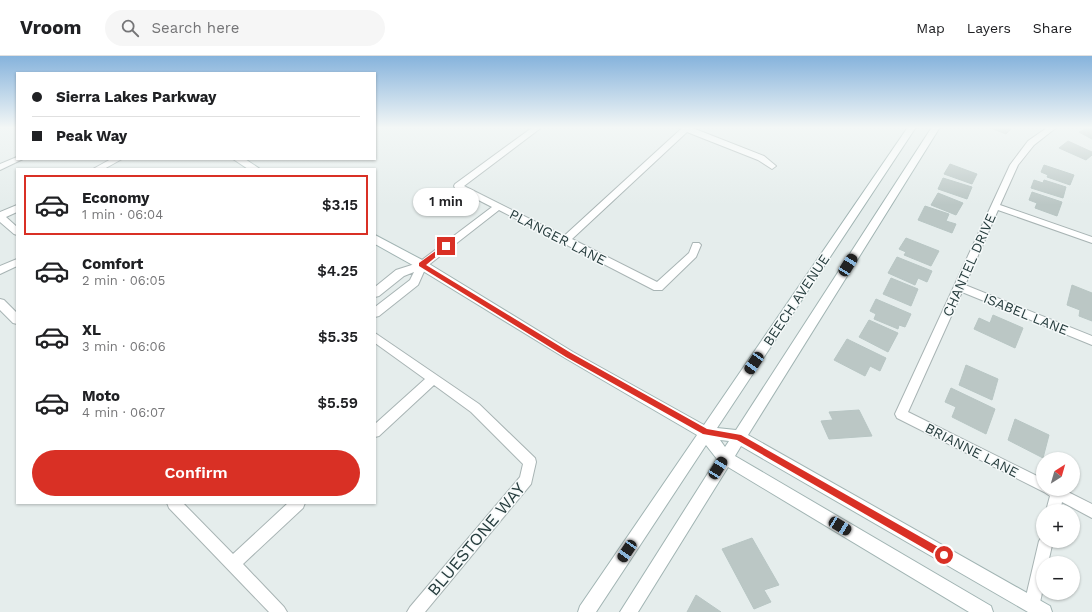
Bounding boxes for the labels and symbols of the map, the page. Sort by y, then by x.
callout: 1 min [413,188,479,216]
street label: PLANGER LANE [507,206,609,268]
street label: CHANTEL DRIVE [939,211,999,319]
route end [437,237,455,255]
street label: BEECH AVENUE [760,251,832,349]
car [837,252,859,278]
street label: ISABEL LANE [981,290,1071,338]
car [742,350,766,376]
street label: BRIANNE LANE [923,420,1022,481]
north arrow [1036,452,1080,496]
car [707,455,729,481]
street label: BLUESTONE WAY [423,478,529,599]
car [827,515,853,537]
car [615,538,639,564]
route start [935,546,953,564]

